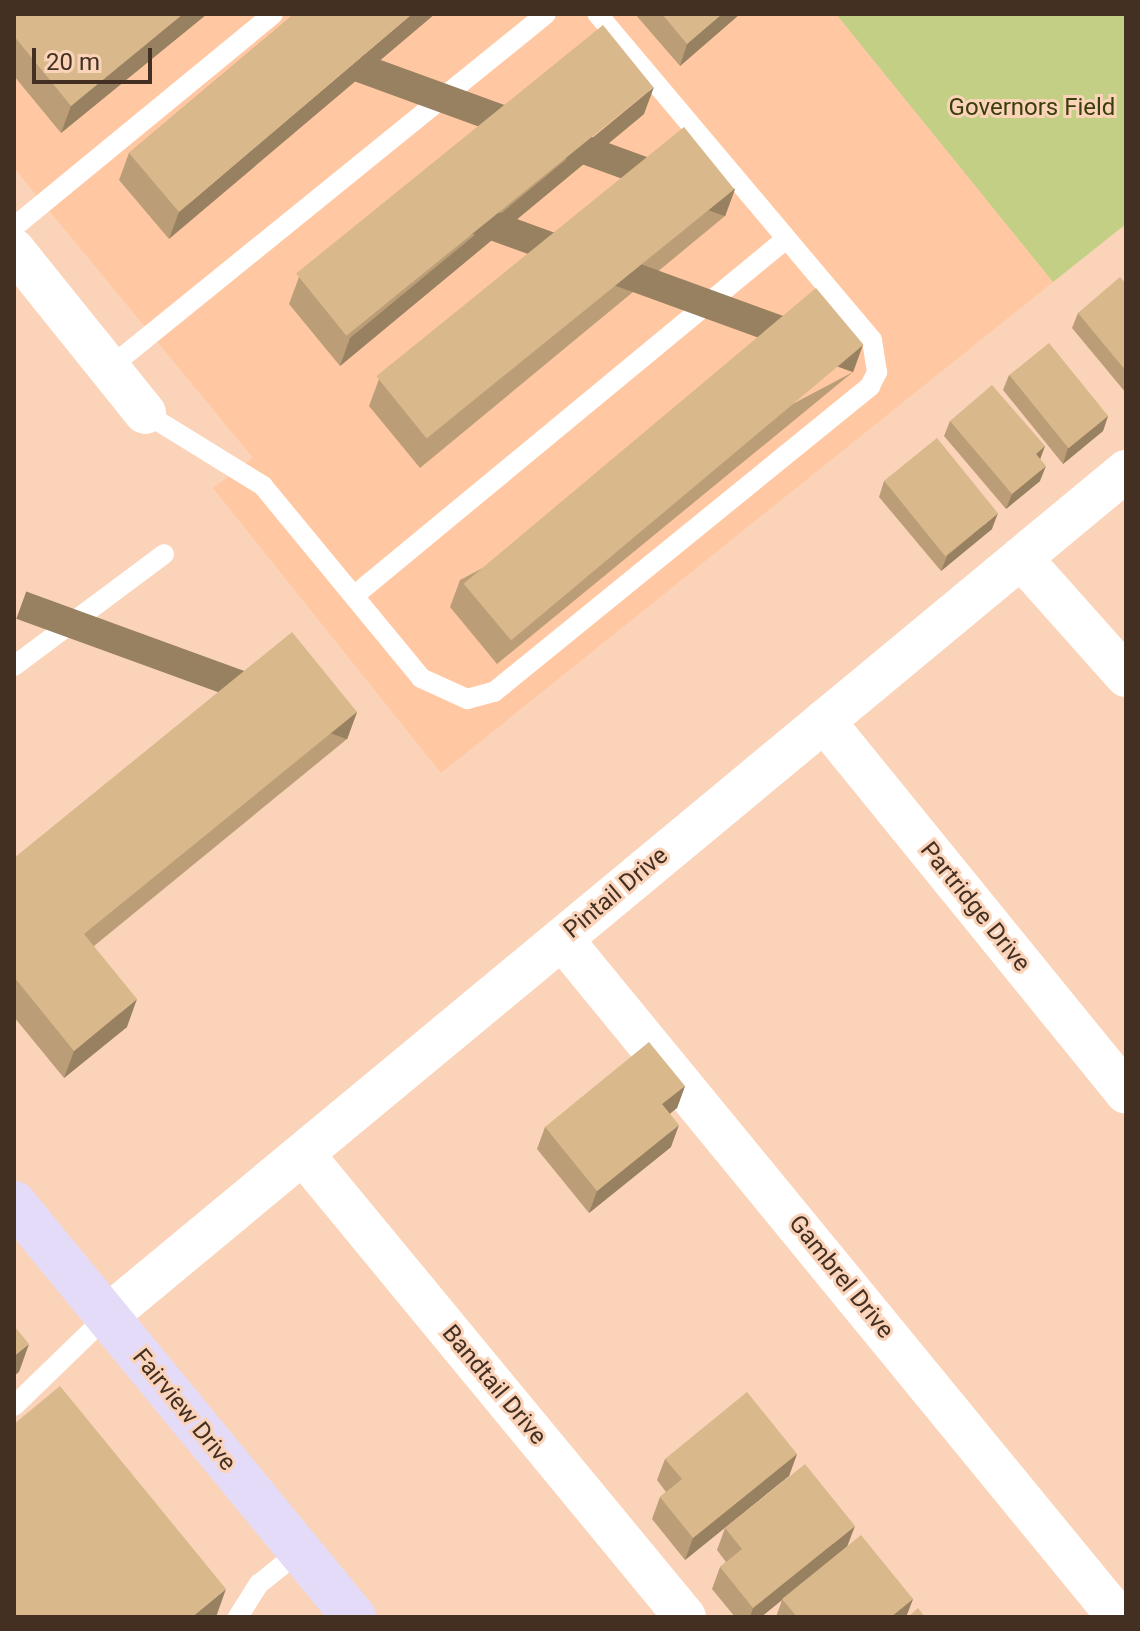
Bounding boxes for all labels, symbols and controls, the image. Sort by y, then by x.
scale bar [36,32,156,82]
text: 20 m [46,48,100,76]
park label: Governors Field [949,94,1115,122]
street label: Partridge Drive [914,836,1036,978]
street label: Pintail Drive [558,841,674,945]
street label: Gambrel Drive [783,1210,899,1344]
street label: Bandtail Drive [436,1319,552,1451]
street label: Fairview Drive [126,1343,242,1477]

